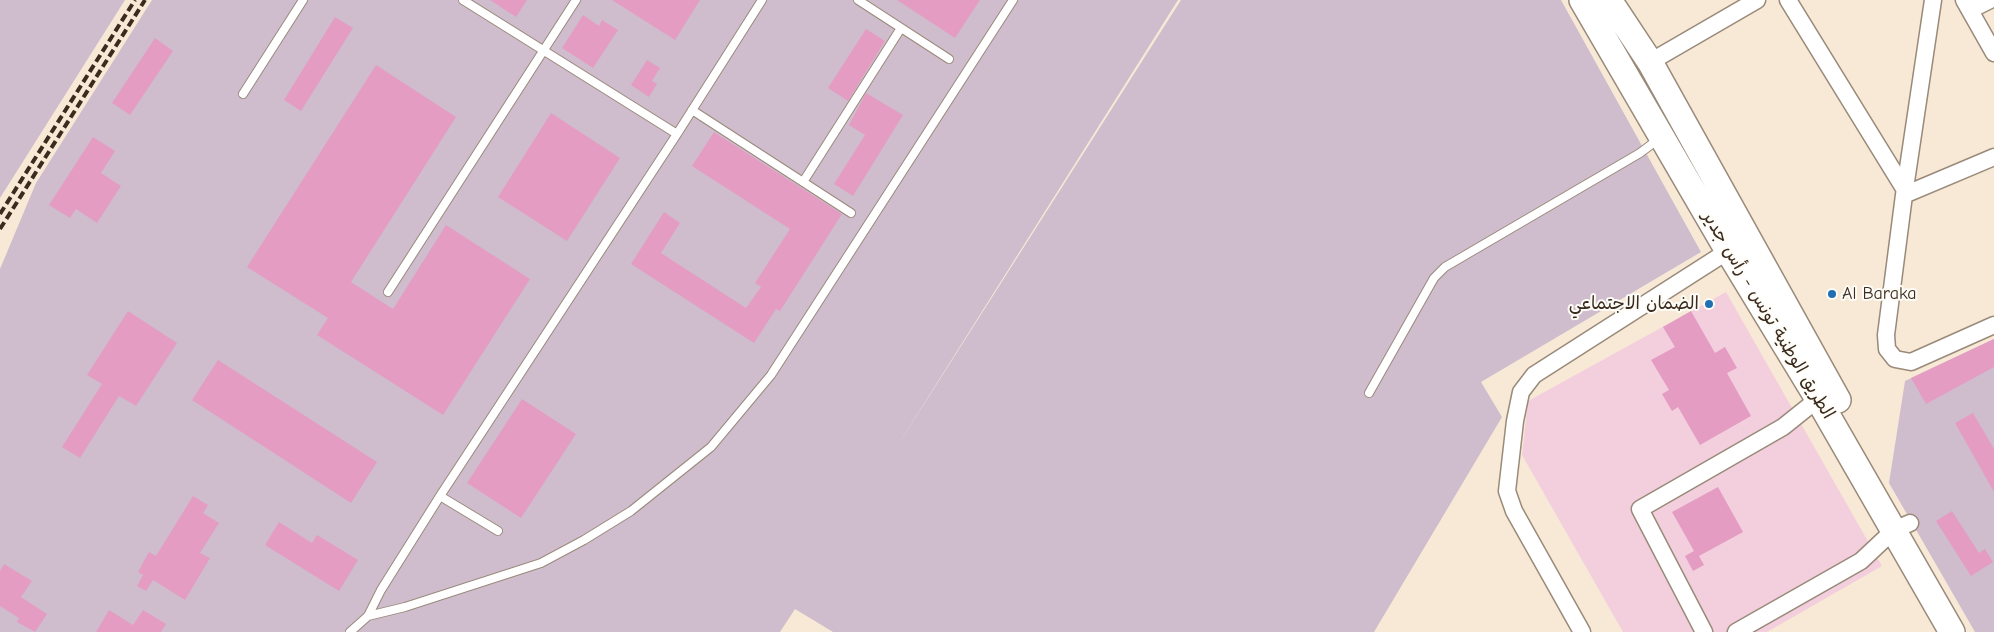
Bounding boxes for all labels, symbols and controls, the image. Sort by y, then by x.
street label: الطريق الوطنية تونس - رأس جدير [1697,207,1839,423]
place label: Al Baraka [1842,283,1917,305]
marker: Al Baraka [1826,288,1838,300]
place label: الضمان الاجتماعي [1569,293,1699,315]
marker: الضمان الاجتماعي [1703,298,1715,310]

